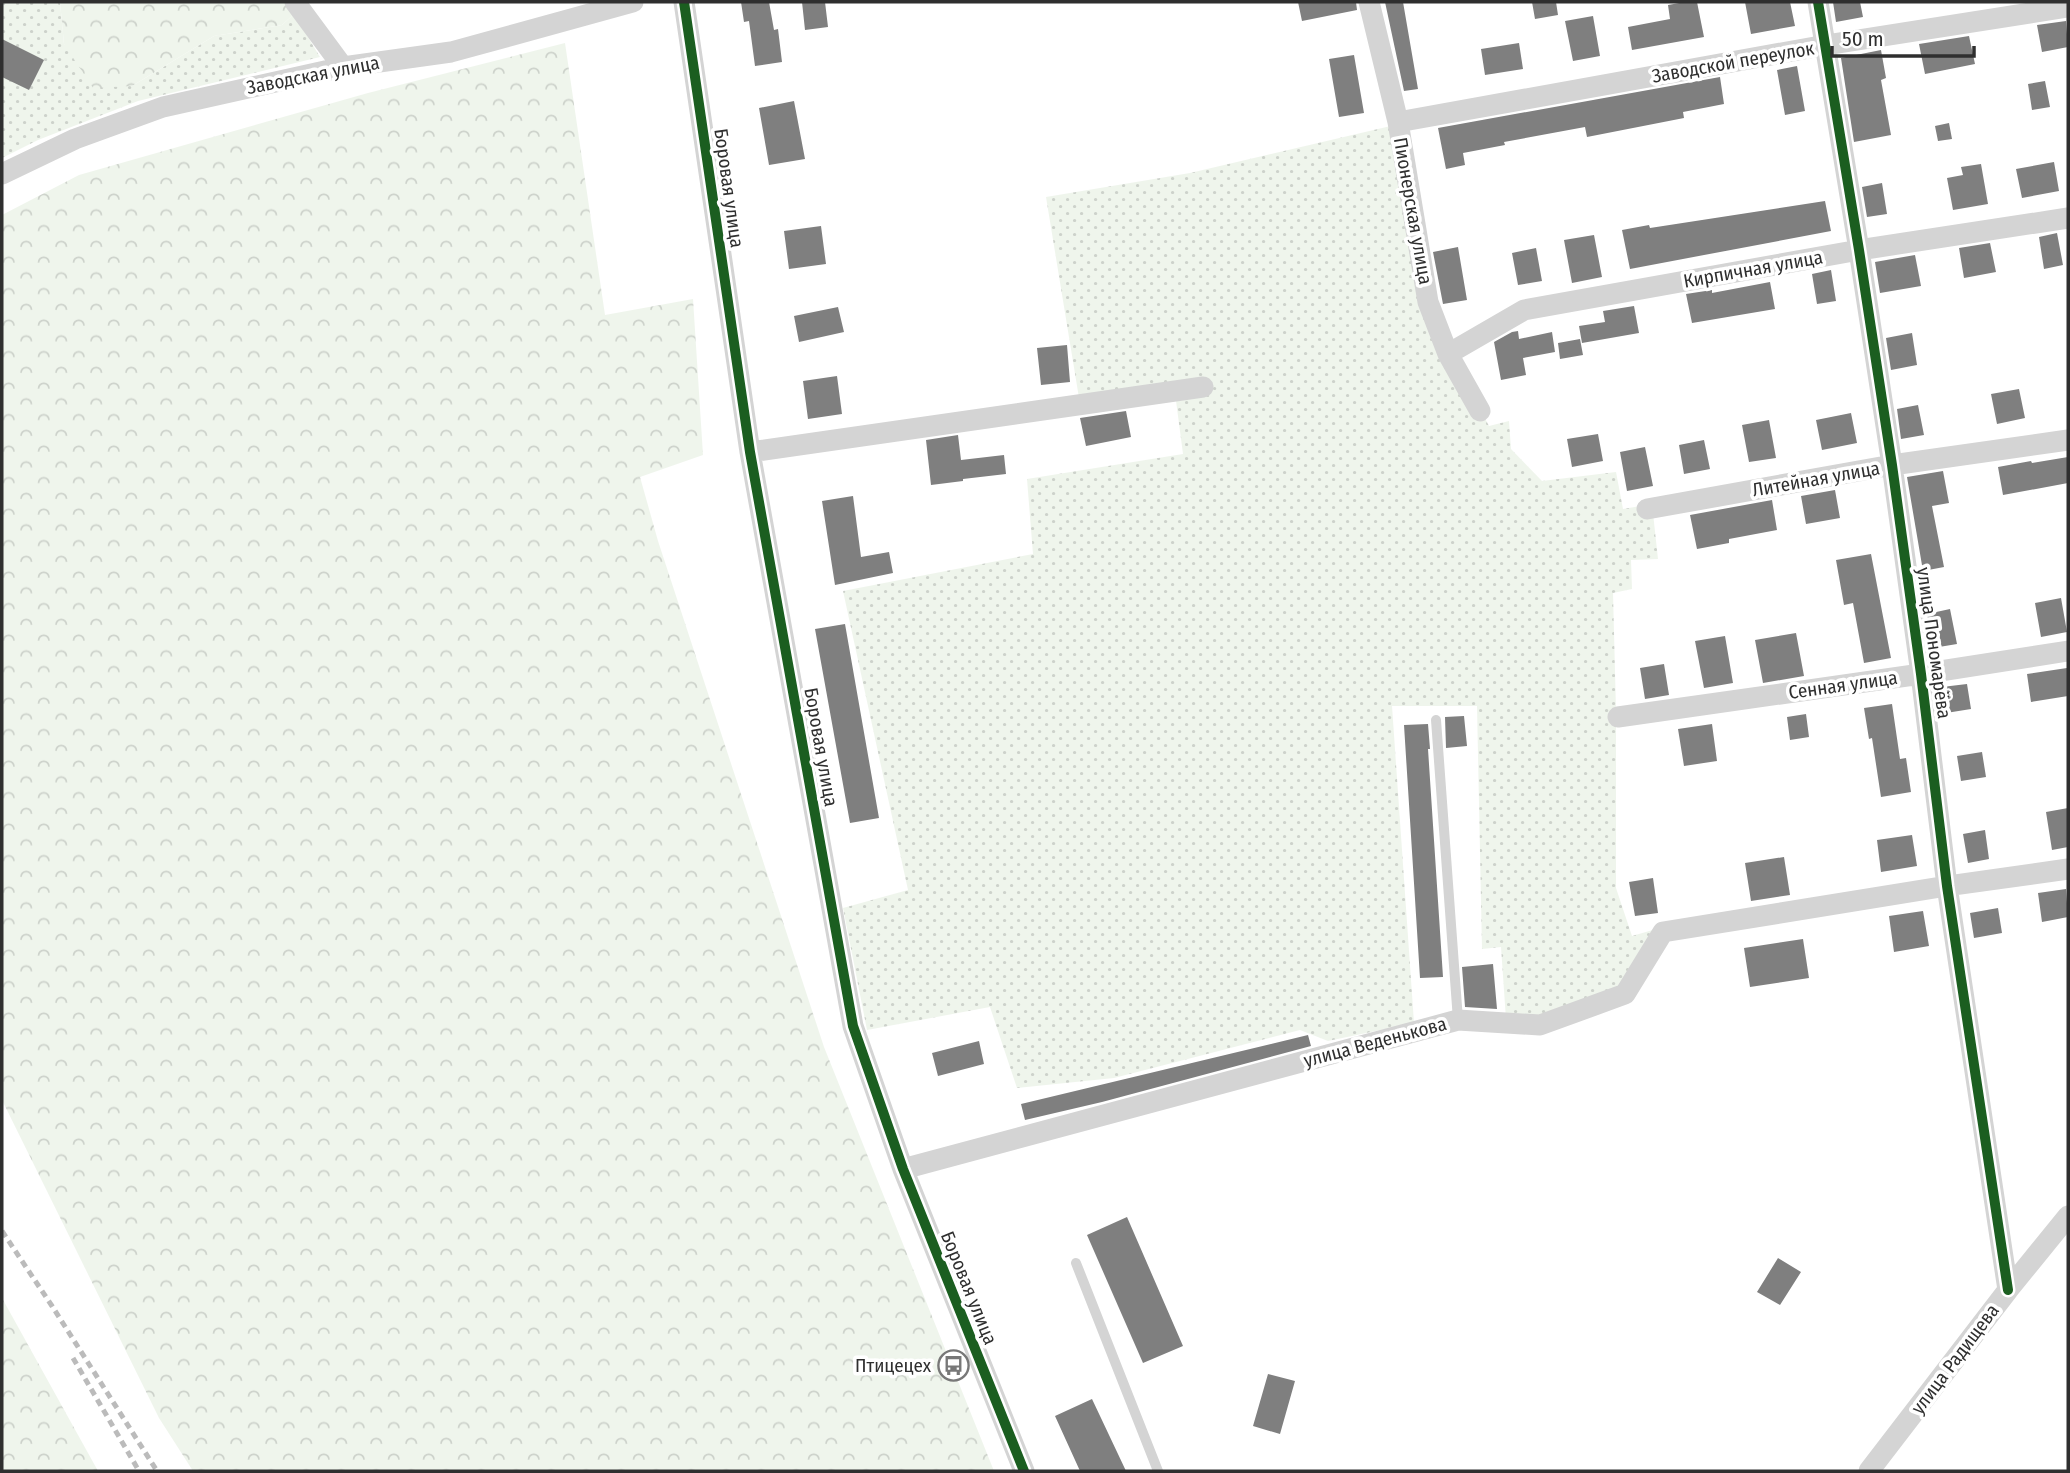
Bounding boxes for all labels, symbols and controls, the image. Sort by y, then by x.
scale bar [1832,14,1974,58]
text: 50 m [1842,26,1884,52]
street label: Заводской переулок [1650,36,1816,88]
street label: Заводская улица [245,51,381,99]
street label: Боровая улица [709,127,749,249]
street label: Пионерская улица [1389,136,1437,286]
street label: Кирпичная улица [1682,245,1824,293]
street label: Литейная улица [1750,456,1882,502]
street label: улица Пономарёва [1912,566,1956,720]
street label: Сенная улица [1787,666,1899,704]
street label: Боровая улица [799,686,843,808]
street label: улица Веденькова [1301,1012,1449,1072]
street label: Боровая улица [936,1228,1002,1348]
street label: улица Радищева [1906,1300,2004,1418]
bus stop icon: Птицецех [937,1348,971,1382]
place label: Птицецех [855,1354,932,1377]

